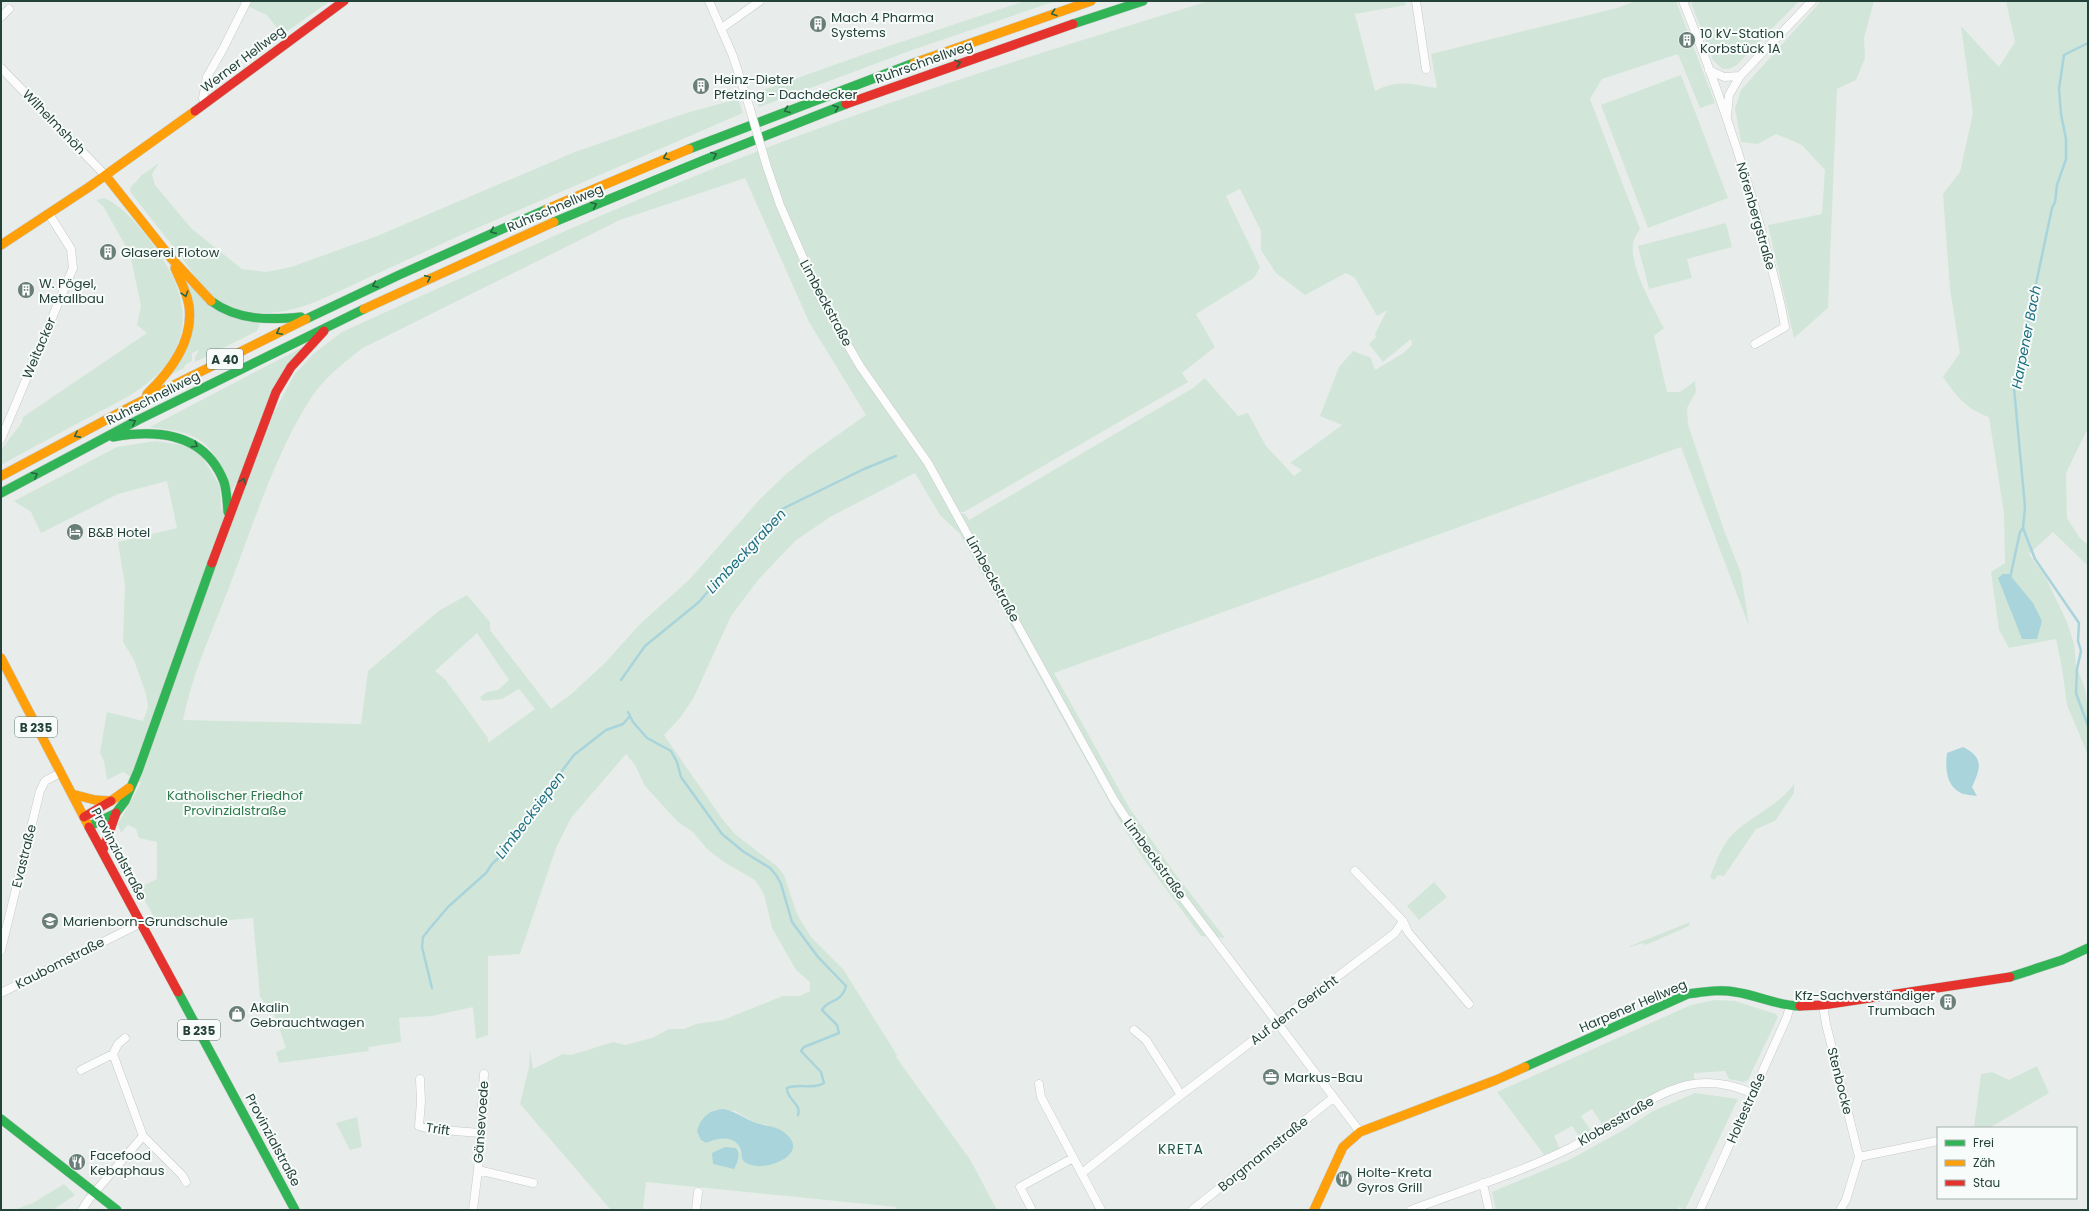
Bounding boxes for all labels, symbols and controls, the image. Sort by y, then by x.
place label: Mach 4 Pharma Systems [831,8,934,42]
one-way arrow [1051,9,1058,17]
building icon: Mach 4 Pharma Systems [808,14,828,34]
street label: Werner Hellweg [197,21,289,97]
place label: 10 kV-Station Korbstück 1A [1700,24,1784,58]
building icon: 10 kV-Station Korbstück 1A [1677,30,1697,50]
street label: Ruhrschnellweg [873,36,975,88]
one-way arrow [954,59,961,68]
place label: Heinz-Dieter Pfetzing - Dachdecker [714,70,858,104]
building icon: Heinz-Dieter Pfetzing - Dachdecker [691,76,711,96]
street label: Wilhelmshöh [18,85,90,159]
one-way arrow [832,104,839,112]
one-way arrow [784,105,791,113]
one-way arrow [710,152,718,160]
one-way arrow [663,153,670,161]
street label: Nörenbergstraße [1732,160,1780,272]
street label: Ruhrschnellweg [504,179,606,237]
one-way arrow [591,201,598,209]
one-way arrow [490,226,498,234]
building icon: Glaserei Flotow [98,242,118,262]
place label: Glaserei Flotow [121,243,220,262]
street label: Limbeckstraße [795,256,857,350]
place label: W. Pögel, Metallbau [39,274,104,308]
one-way arrow [423,275,431,283]
building icon: W. Pögel, Metallbau [16,280,36,300]
one-way arrow [372,280,379,288]
water label: Harpener Bach [2006,283,2046,390]
one-way arrow [181,291,189,298]
street label: Weitacker [18,314,60,382]
one-way arrow [276,327,283,335]
road number: A 40 [207,349,243,369]
street label: Ruhrschnellweg [103,366,203,430]
one-way arrow [129,420,136,427]
one-way arrow [74,431,81,438]
one-way arrow [191,440,198,447]
one-way arrow [31,472,38,479]
one-way arrow [238,477,246,484]
water label: Limbeckgraben [702,504,791,598]
hotel icon: B&B Hotel [65,522,85,542]
place label: B&B Hotel [88,523,150,542]
street label: Limbeckstraße [961,533,1025,625]
road number: B 235 [15,717,57,737]
water label: Limbecksiepen [491,767,569,863]
park label: Katholischer Friedhof Provinzialstraße [167,786,303,820]
street label: Provinzialstraße [87,804,151,904]
street label: Limbeckstraße [1119,815,1191,903]
street label: Evastraße [7,822,41,890]
school or university icon: Marienborn-Grundschule [40,911,60,931]
place label: Marienborn-Grundschule [63,912,228,931]
street label: Kaubomstraße [12,932,108,994]
street label: Auf dem Gericht [1246,970,1342,1049]
street label: Harpener Hellweg [1576,975,1690,1037]
place label: Kfz-Sachverständiger Trumbach [1795,986,1935,1020]
building icon: Kfz-Sachverständiger Trumbach [1938,992,1958,1012]
place label: Akalin Gebrauchtwagen [250,998,364,1032]
shop icon: Akalin Gebrauchtwagen [227,1004,247,1024]
road number: B 235 [178,1020,220,1040]
street label: Stenbocke [1822,1045,1858,1117]
office icon: Markus-Bau [1261,1067,1281,1087]
place label: Markus-Bau [1284,1068,1363,1087]
street label: Holtestraße [1722,1070,1770,1146]
street label: Gänsevoede [469,1080,493,1164]
street label: Provinzialstraße [241,1090,305,1190]
street label: Klobesstraße [1574,1092,1658,1150]
street label: Borgmannstraße [1214,1112,1312,1196]
street label: Trift [425,1118,452,1140]
legend [1937,1127,2077,1199]
text: Frei [1973,1134,1994,1151]
district label: KRETA [1158,1139,1204,1159]
place label: Facefood Kebaphaus [90,1146,165,1180]
restaurant icon: Facefood Kebaphaus [67,1152,87,1172]
text: Zäh [1973,1154,1995,1171]
place label: Holte-Kreta Gyros Grill [1357,1163,1432,1197]
restaurant icon: Holte-Kreta Gyros Grill [1334,1169,1354,1189]
text: Stau [1973,1174,2000,1191]

